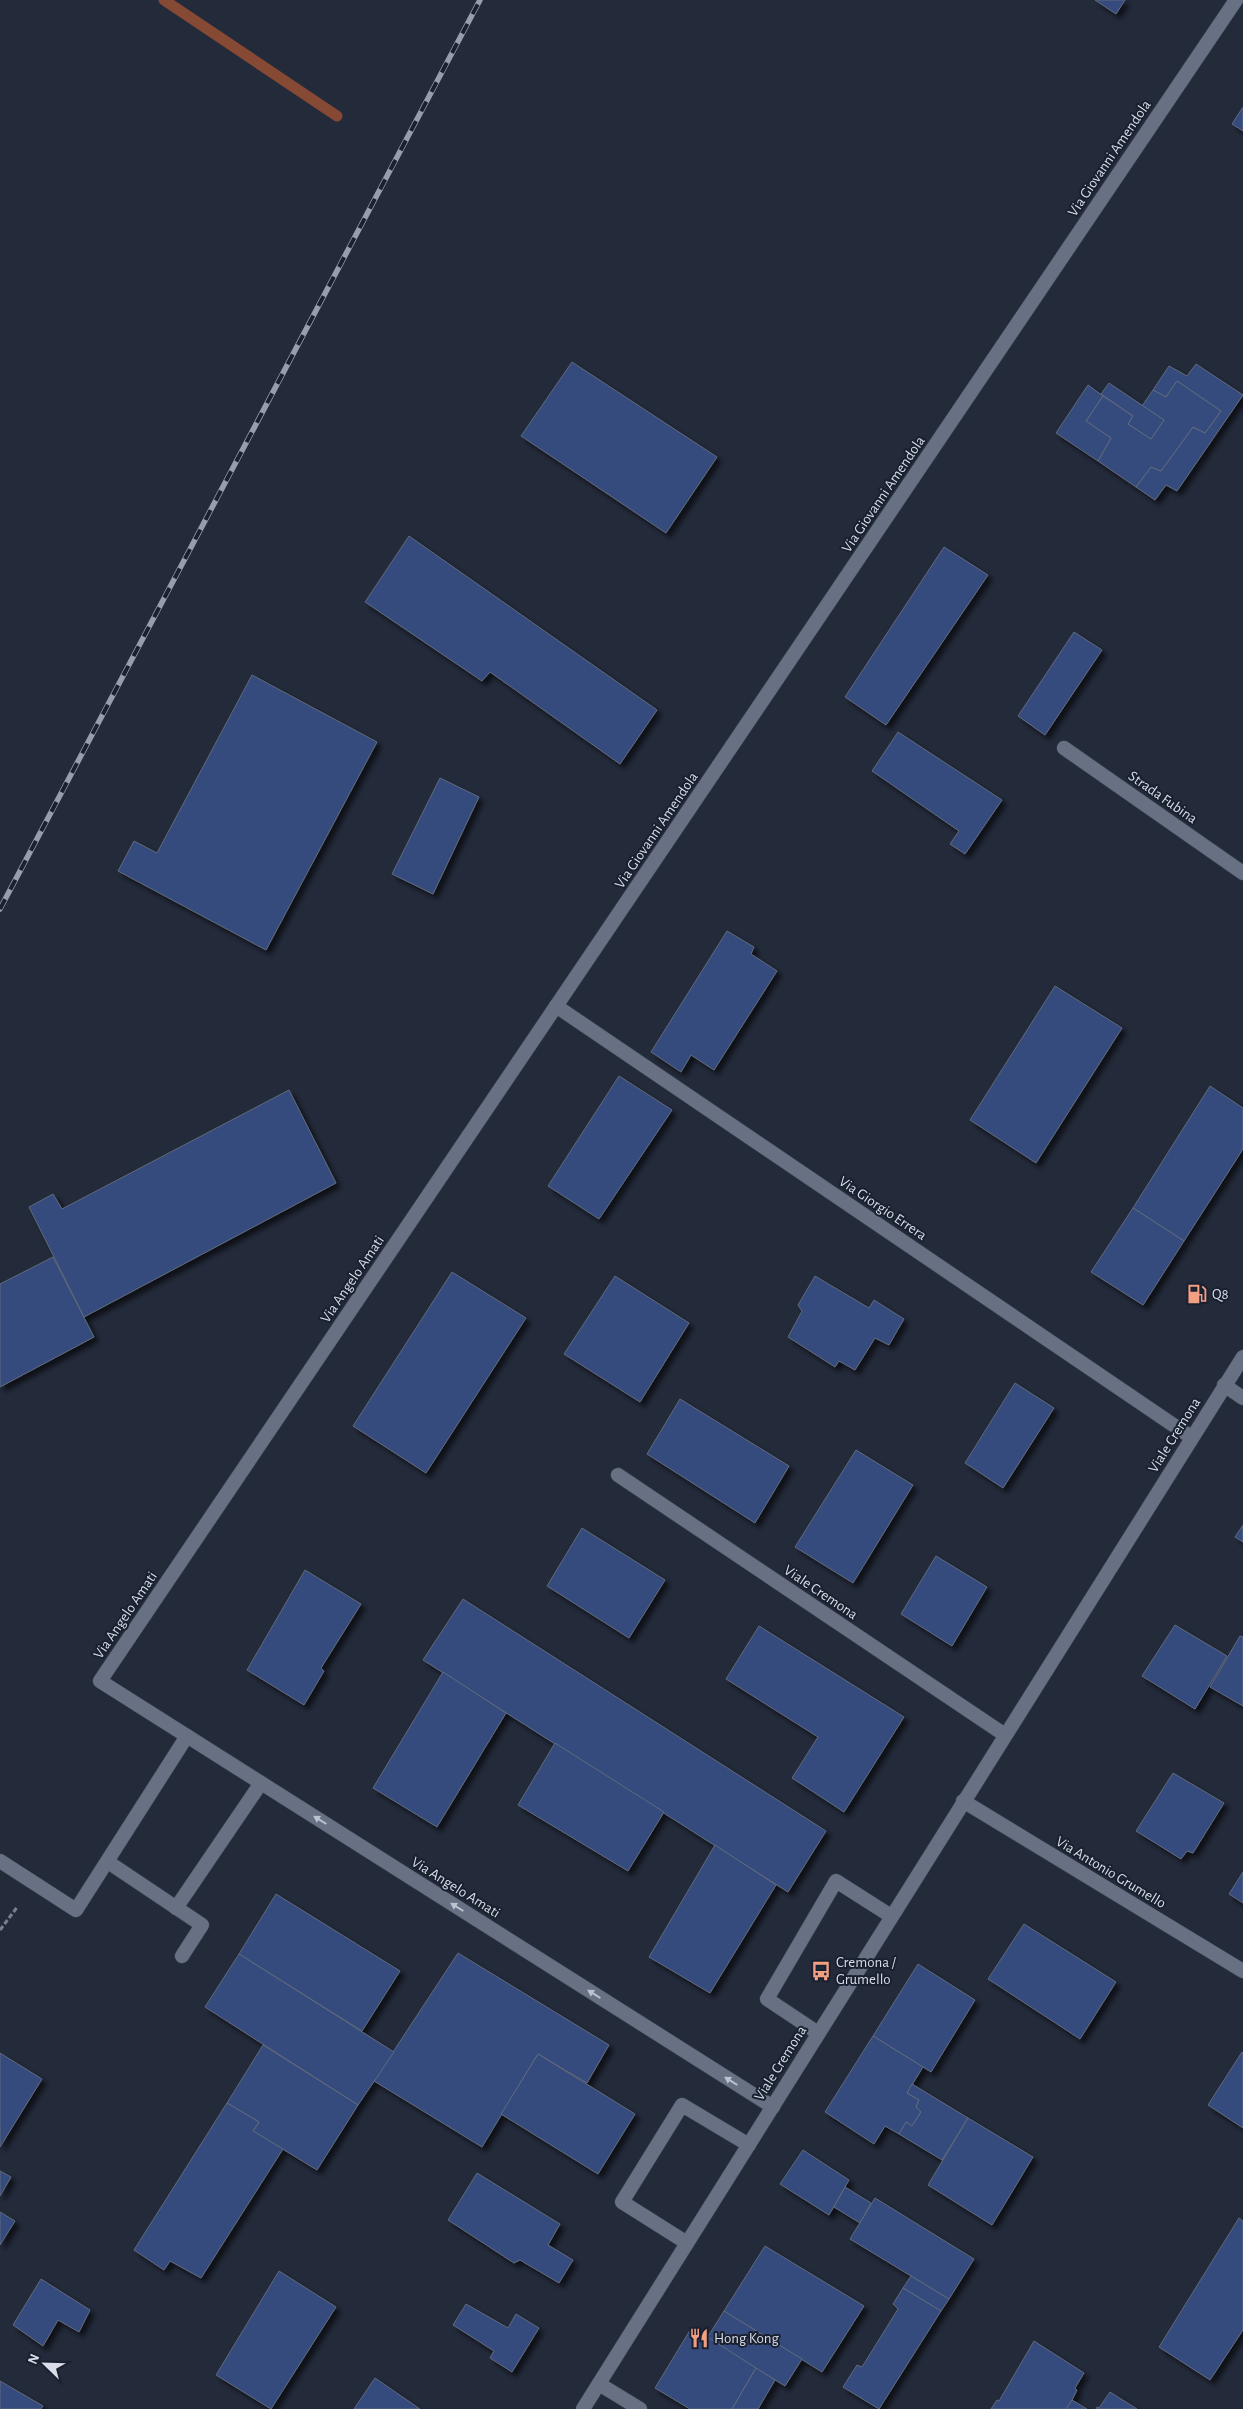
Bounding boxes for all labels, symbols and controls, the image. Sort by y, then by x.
street label: Via Giovanni Amendola [1065,97,1154,219]
street label: Via Giovanni Amendola [839,433,928,555]
street label: Strada Fubina [1126,768,1200,827]
street label: Via Giovanni Amendola [612,769,701,891]
street label: Via Giorgio Errera [836,1174,929,1243]
street label: Via Angelo Amati [318,1233,387,1326]
fuel station icon: Q8 [1186,1283,1208,1305]
place label: Q8 [1212,1287,1229,1302]
street label: Viale Cremona [1145,1395,1203,1475]
street label: Viale Cremona [781,1562,860,1623]
street label: Via Angelo Amati [91,1569,160,1662]
one-way arrow [313,1815,326,1824]
street label: Via Antonio Grumello [1053,1834,1168,1911]
street label: Via Angelo Amati [409,1854,503,1921]
one-way arrow [450,1902,464,1911]
place label: Cremona / Grumello [836,1955,897,1987]
bus stop icon: Cremona / Grumello [810,1960,832,1982]
one-way arrow [588,1989,601,1998]
street label: Viale Cremona [751,2023,809,2103]
one-way arrow [725,2076,738,2085]
restaurant icon: Hong Kong [688,2327,710,2349]
place label: Hong Kong [714,2331,780,2346]
north arrow [20,2339,70,2389]
text: N [26,2352,42,2367]

